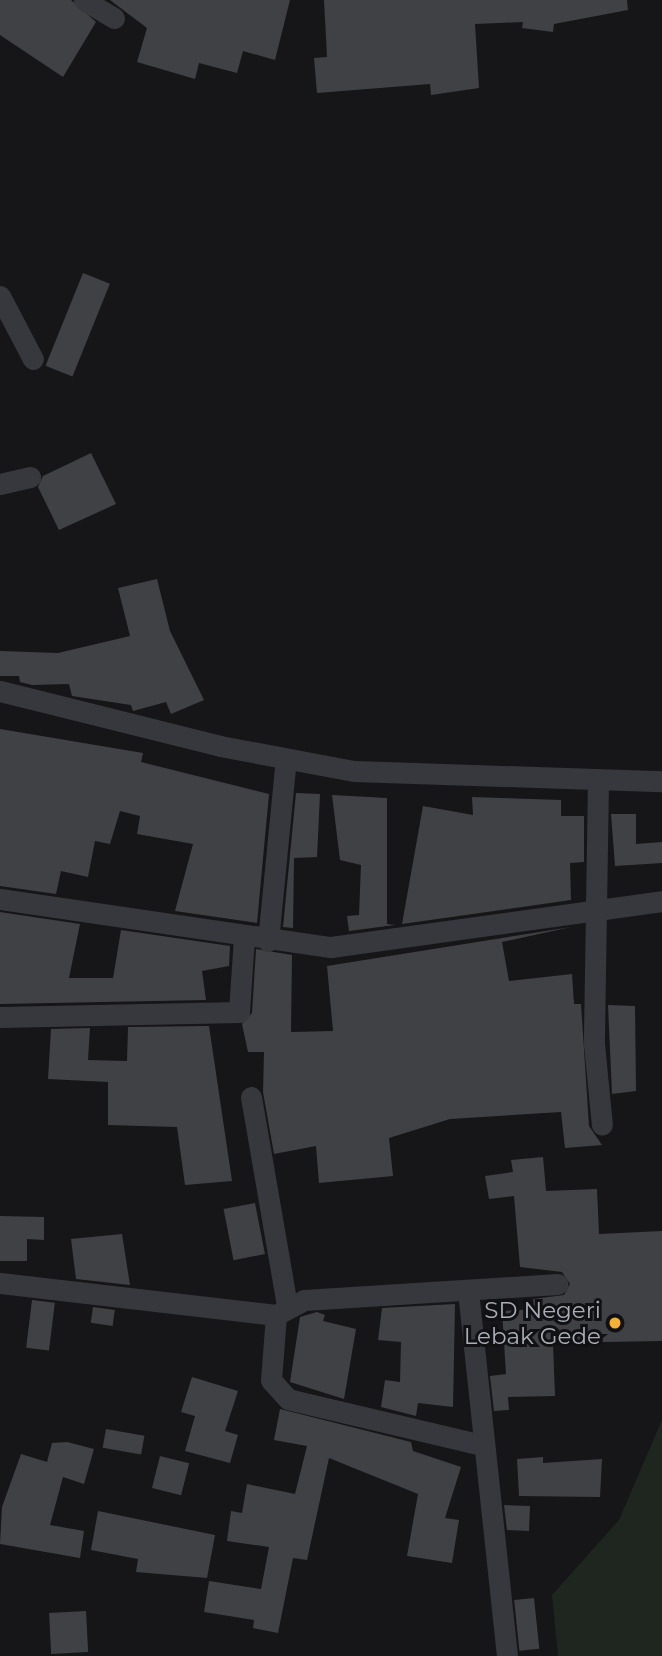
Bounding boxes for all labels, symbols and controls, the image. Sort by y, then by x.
place label: SD Negeri Lebak Gede [464,1296,601,1350]
marker: SD Negeri Lebak Gede [607,1315,623,1331]

